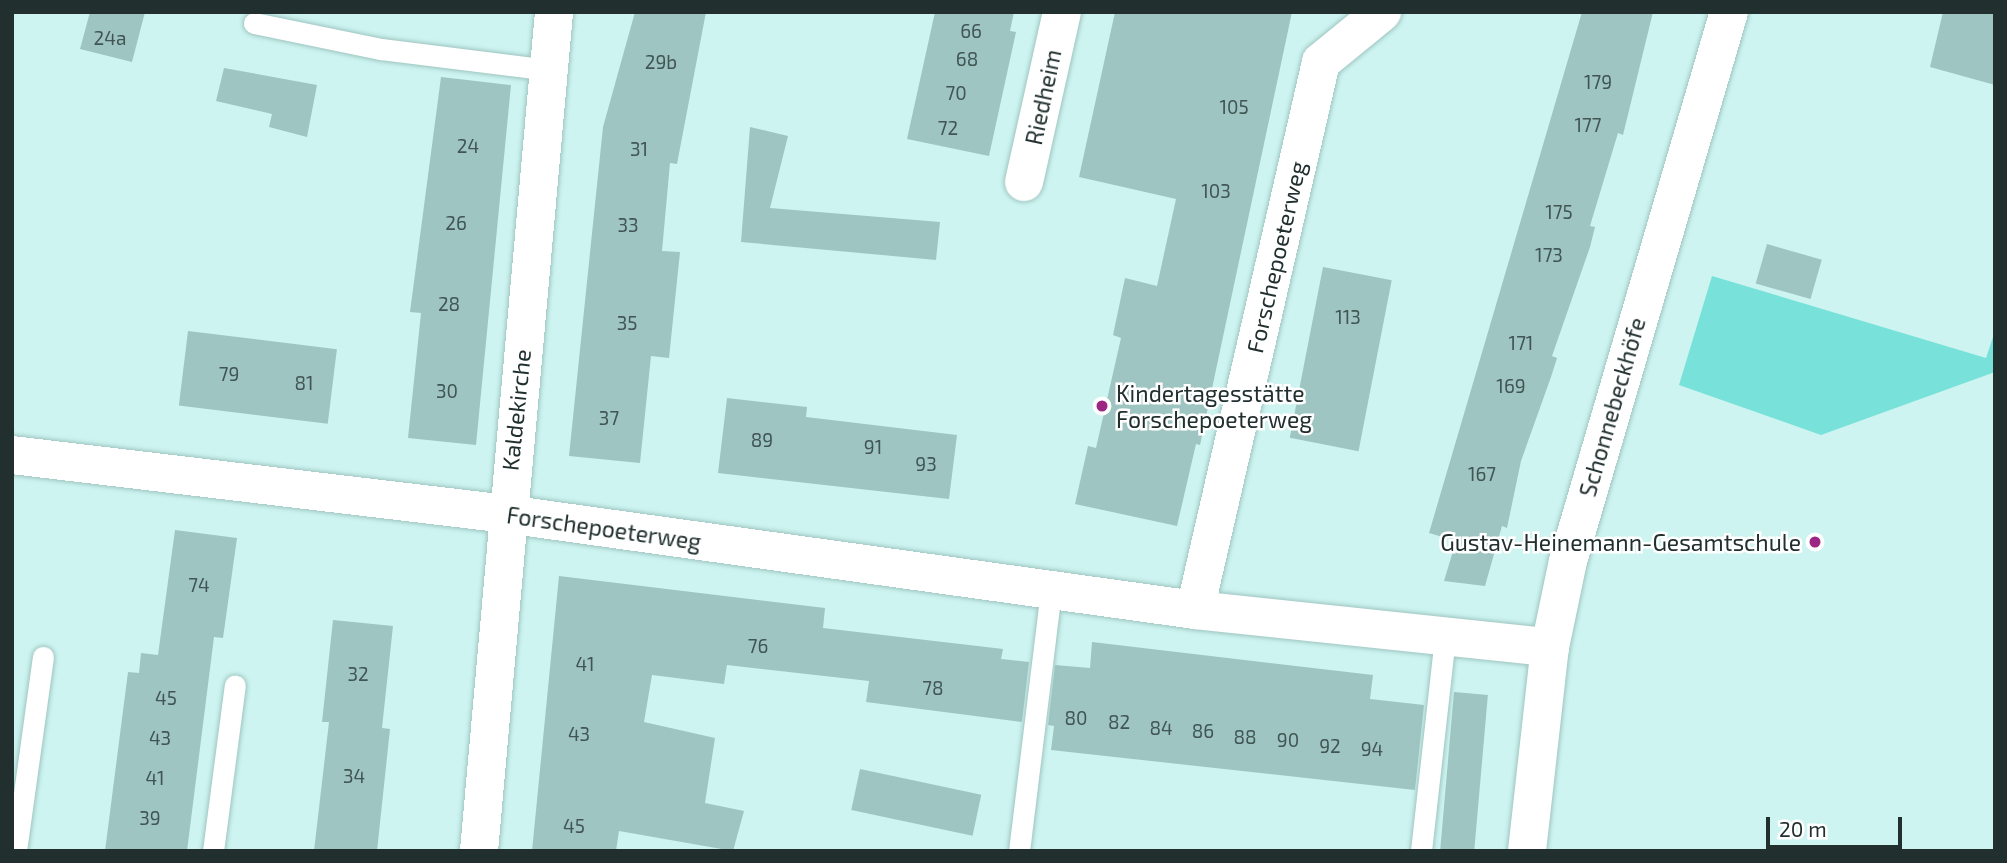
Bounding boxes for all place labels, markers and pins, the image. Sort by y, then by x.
place label: Kindertagesstätte Forschepoeterweg [1116,379,1312,433]
marker: Kindertagesstätte Forschepoeterweg [1094,398,1110,414]
place label: Gustav-Heinemann-Gesamtschule [1440,528,1801,556]
marker: Gustav-Heinemann-Gesamtschule [1807,534,1823,550]

